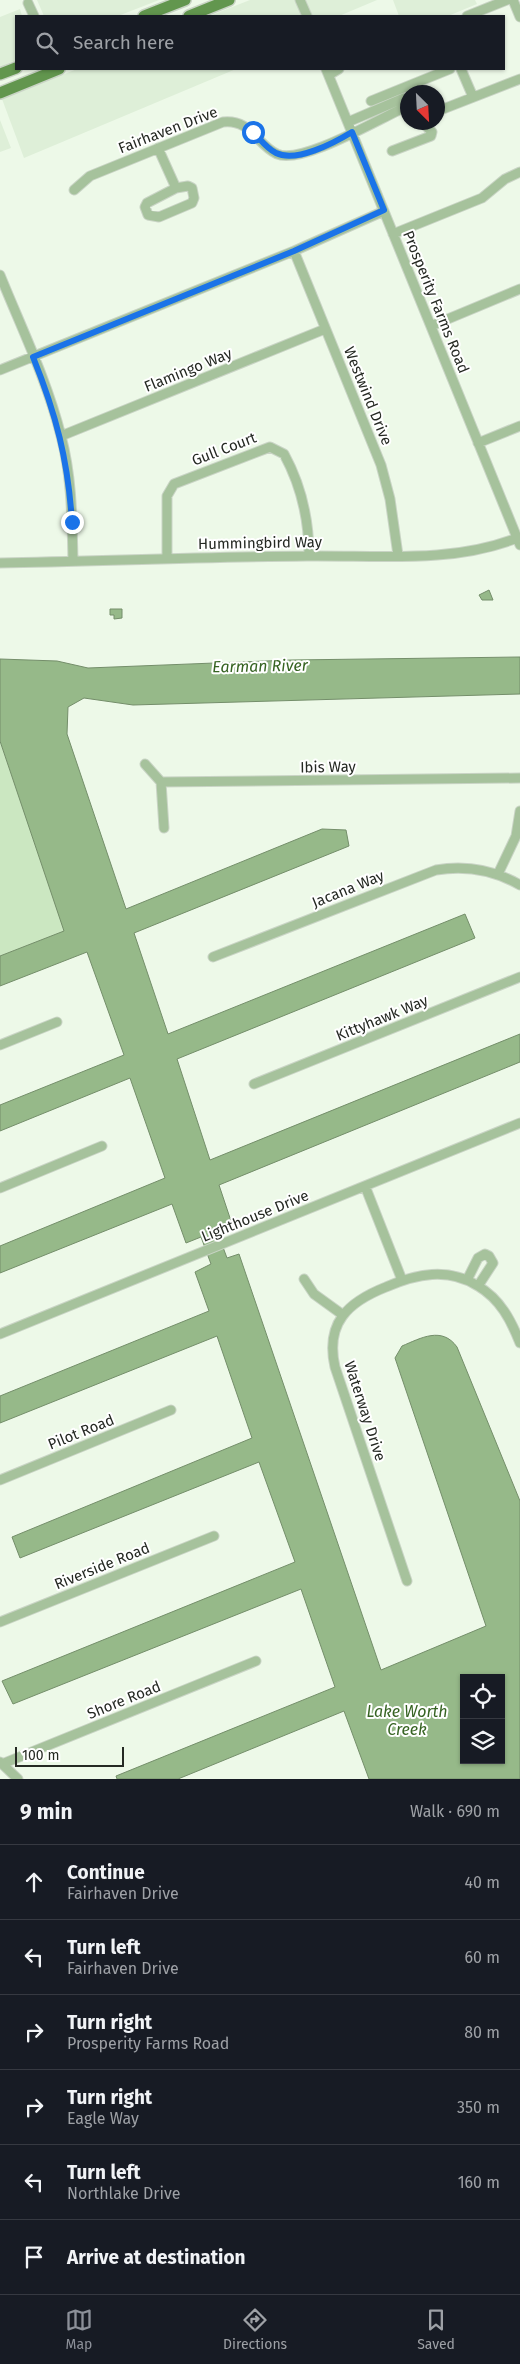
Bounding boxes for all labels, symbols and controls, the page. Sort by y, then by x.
search box [15,15,505,70]
icon: search [33,29,61,57]
text: Search here [73,31,174,54]
north arrow [400,85,445,130]
street label: Fairhaven Drive [116,103,220,157]
route start [242,121,265,144]
street label: Prosperity Farms Road [399,228,473,376]
street label: Flamingo Way [141,344,235,396]
street label: Westwind Drive [340,344,396,448]
street label: Gull Court [189,428,259,470]
route end [61,511,84,534]
street label: Hummingbird Way [198,533,323,553]
water label: Earman River [212,656,309,676]
street label: Ibis Way [300,758,357,776]
street label: Jacana Way [309,866,387,912]
street label: Kittyhawk Way [333,991,431,1045]
street label: Lighthouse Drive [199,1186,311,1246]
street label: Waterway Drive [340,1359,390,1463]
street label: Pilot Road [45,1411,117,1453]
street label: Riverside Road [52,1539,152,1593]
map controls [460,1674,505,1764]
button: locate [460,1674,505,1719]
street label: Shore Road [85,1677,163,1723]
water label: Lake Worth Creek [367,1702,448,1739]
button: layers [460,1719,505,1764]
scale bar [15,1744,124,1767]
text: 100 m [22,1747,59,1764]
text: 9 min [20,1799,73,1825]
text: Walk · 690 m [410,1802,500,1821]
text: Continue [67,1861,145,1884]
icon: ahead [20,1868,48,1896]
text: 40 m [465,1873,500,1892]
text: Fairhaven Drive [67,1884,179,1903]
text: Turn left [67,1936,141,1959]
icon: left [20,1943,48,1971]
text: 60 m [465,1948,500,1967]
text: Fairhaven Drive [67,1959,179,1978]
text: Turn right [67,2011,152,2034]
icon: right [20,2018,48,2046]
text: 80 m [464,2023,500,2042]
text: Prosperity Farms Road [67,2034,229,2053]
text: Turn right [67,2086,152,2109]
icon: right [20,2093,48,2121]
text: 350 m [457,2098,500,2117]
text: Eagle Way [67,2109,139,2128]
text: Turn left [67,2161,141,2184]
icon: left [20,2168,48,2196]
text: 160 m [458,2173,500,2192]
text: Northlake Drive [67,2184,180,2203]
icon: arrive [20,2243,48,2271]
text: Arrive at destination [67,2246,246,2269]
tab: Map [65,2306,93,2353]
tab: Directions [223,2306,287,2353]
tab: Saved [417,2306,455,2353]

